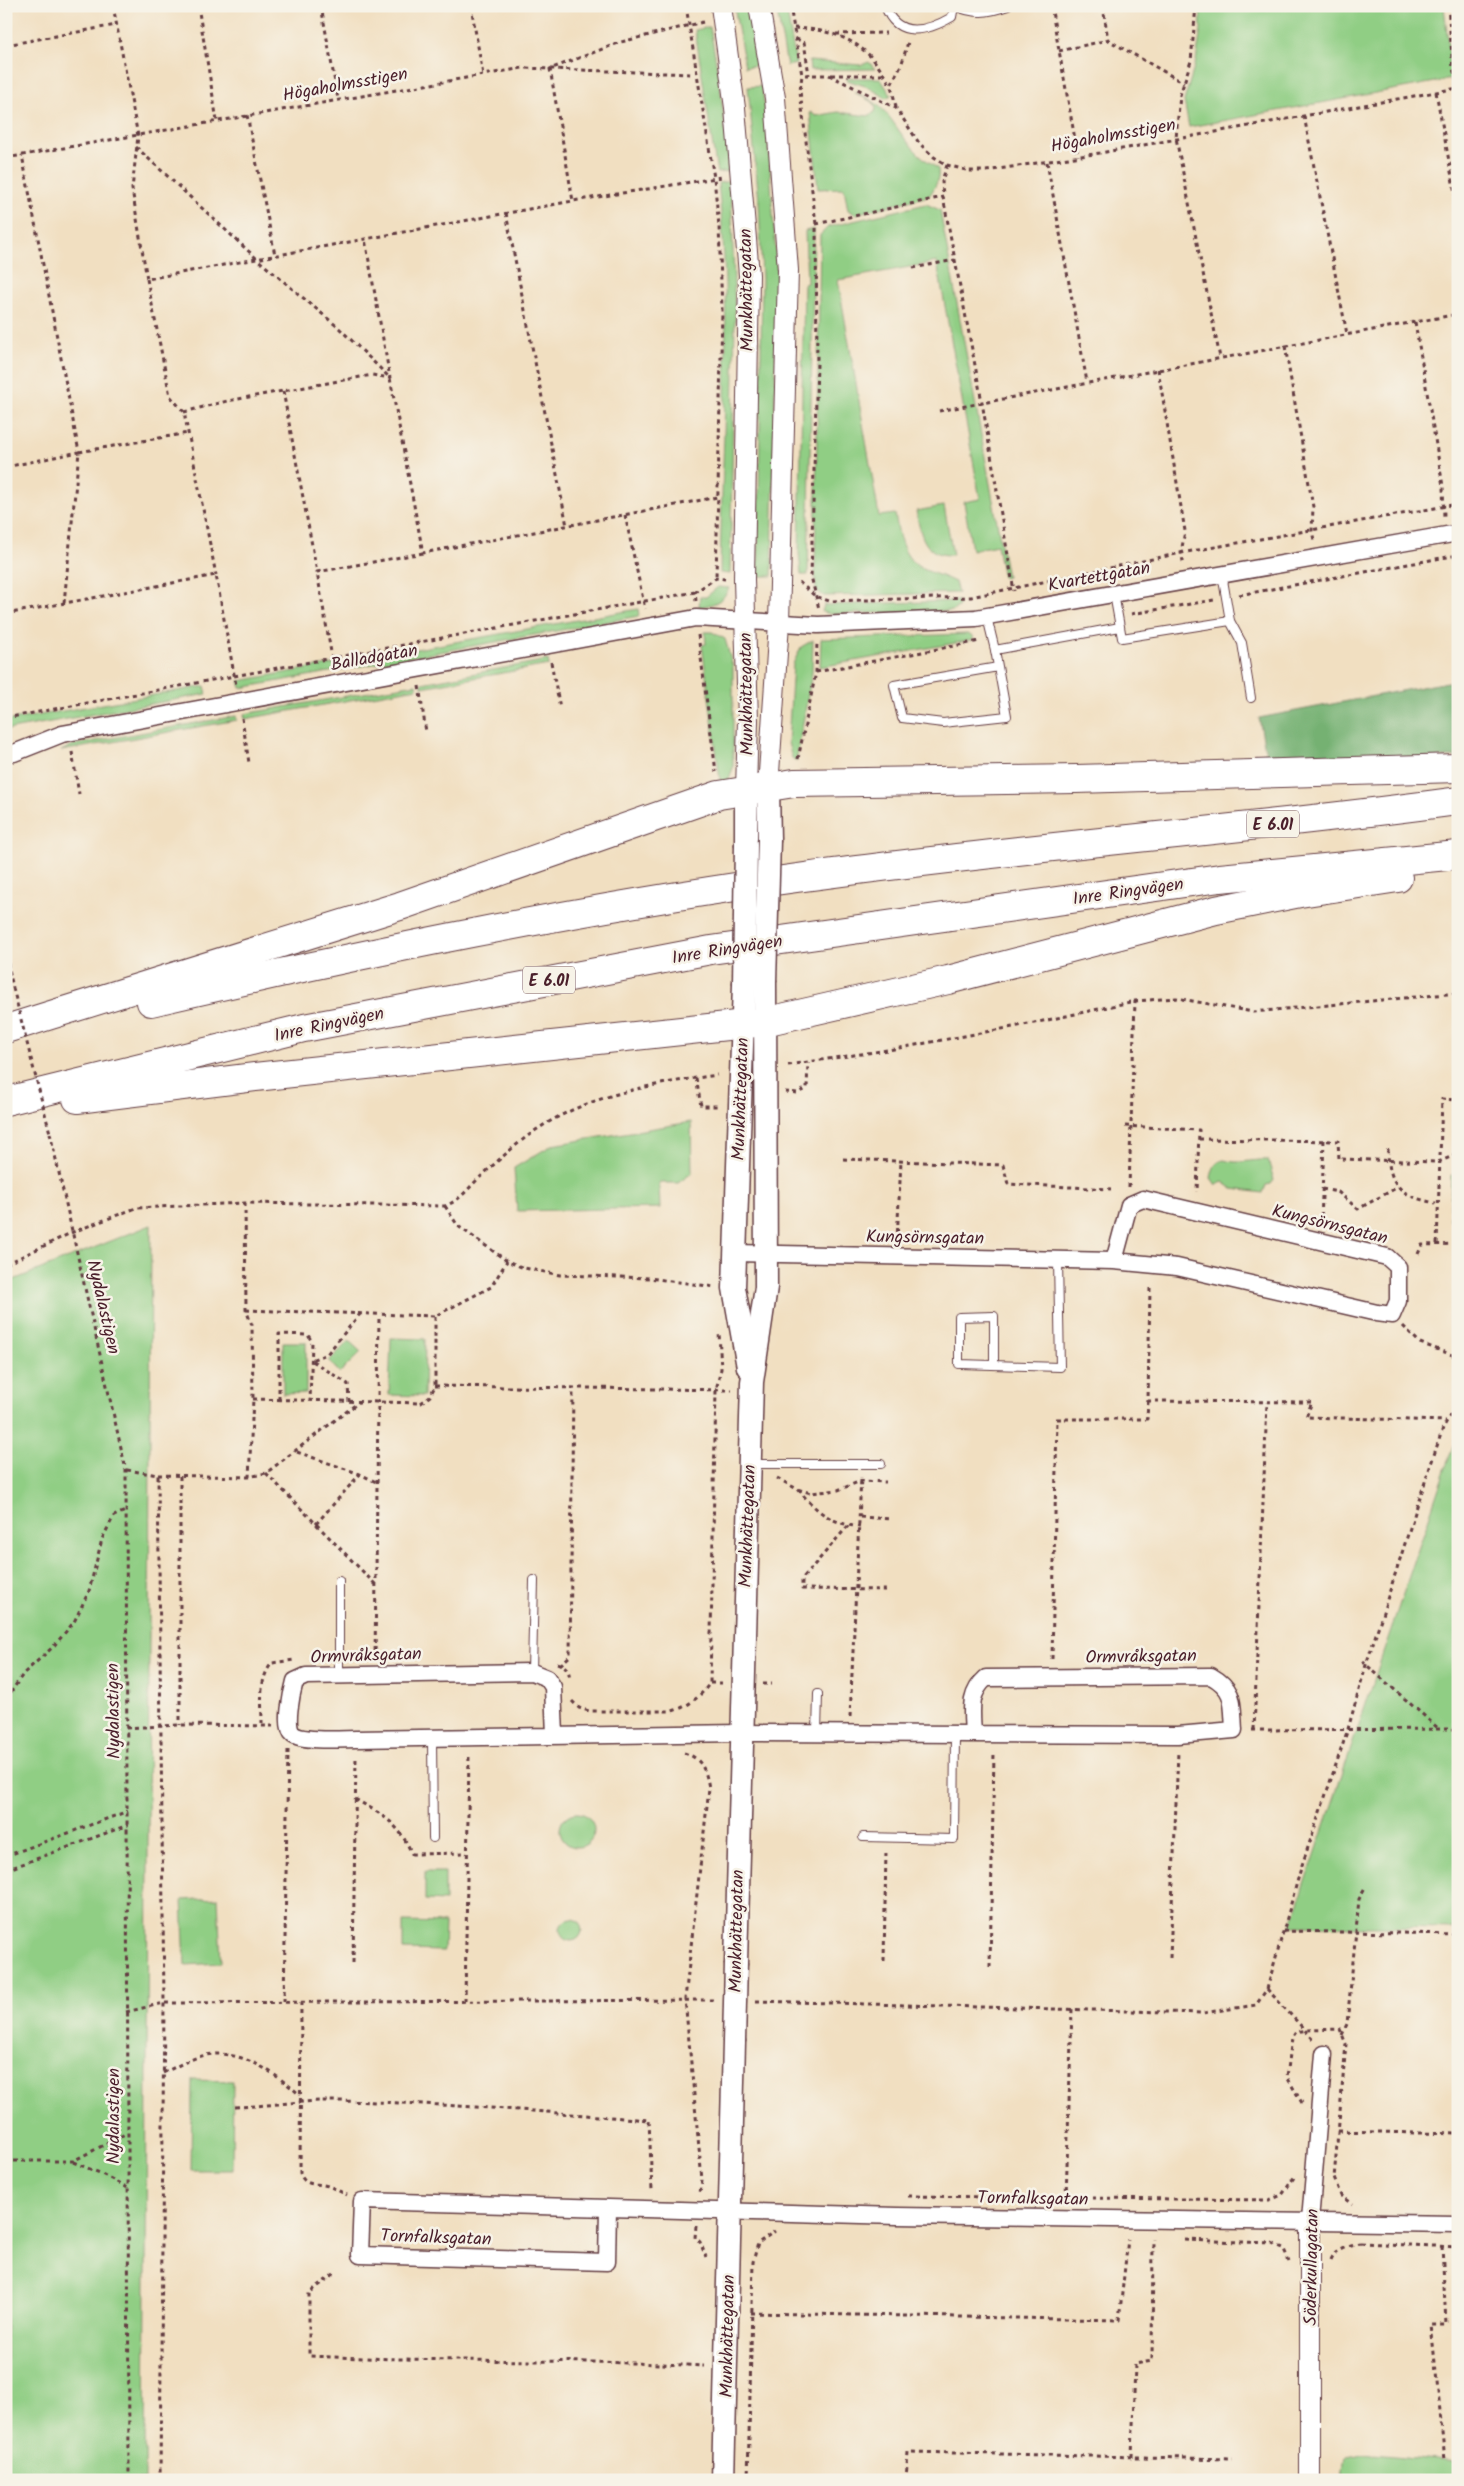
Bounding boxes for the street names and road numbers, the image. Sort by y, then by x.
street label: Högaholmsstigen [280,60,410,111]
street label: Högaholmsstigen [1048,111,1178,162]
street label: Munkhättegatan [732,228,763,352]
street label: Kvartettgatan [1046,554,1153,601]
street label: Munkhättegatan [732,632,763,756]
street label: Balladgatan [328,637,420,680]
road number: E 6.01 [1247,811,1299,838]
street label: Inre Ringvägen [1071,870,1186,915]
street label: Inre Ringvägen [670,927,785,974]
road number: E 6.01 [523,966,575,994]
street label: Inre Ringvägen [272,1000,387,1051]
street label: Munkhättegatan [725,1037,758,1161]
street label: Kungsörnsgatan [1269,1197,1391,1254]
street label: Kungsörnsgatan [865,1223,984,1254]
street label: Nydalastigen [78,1257,127,1357]
street label: Munkhättegatan [732,1464,765,1588]
street label: Ormvråksgatan [310,1640,422,1673]
street label: Ormvråksgatan [1085,1642,1197,1673]
street label: Nydalastigen [99,1663,130,1759]
street label: Munkhättegatan [722,1869,753,1993]
street label: Nydalastigen [100,2068,129,2164]
street label: Tornfalksgatan [977,2184,1089,2215]
street label: Söderkullagatan [1297,2208,1328,2326]
street label: Tornfalksgatan [380,2222,492,2255]
street label: Munkhättegatan [713,2274,744,2398]

